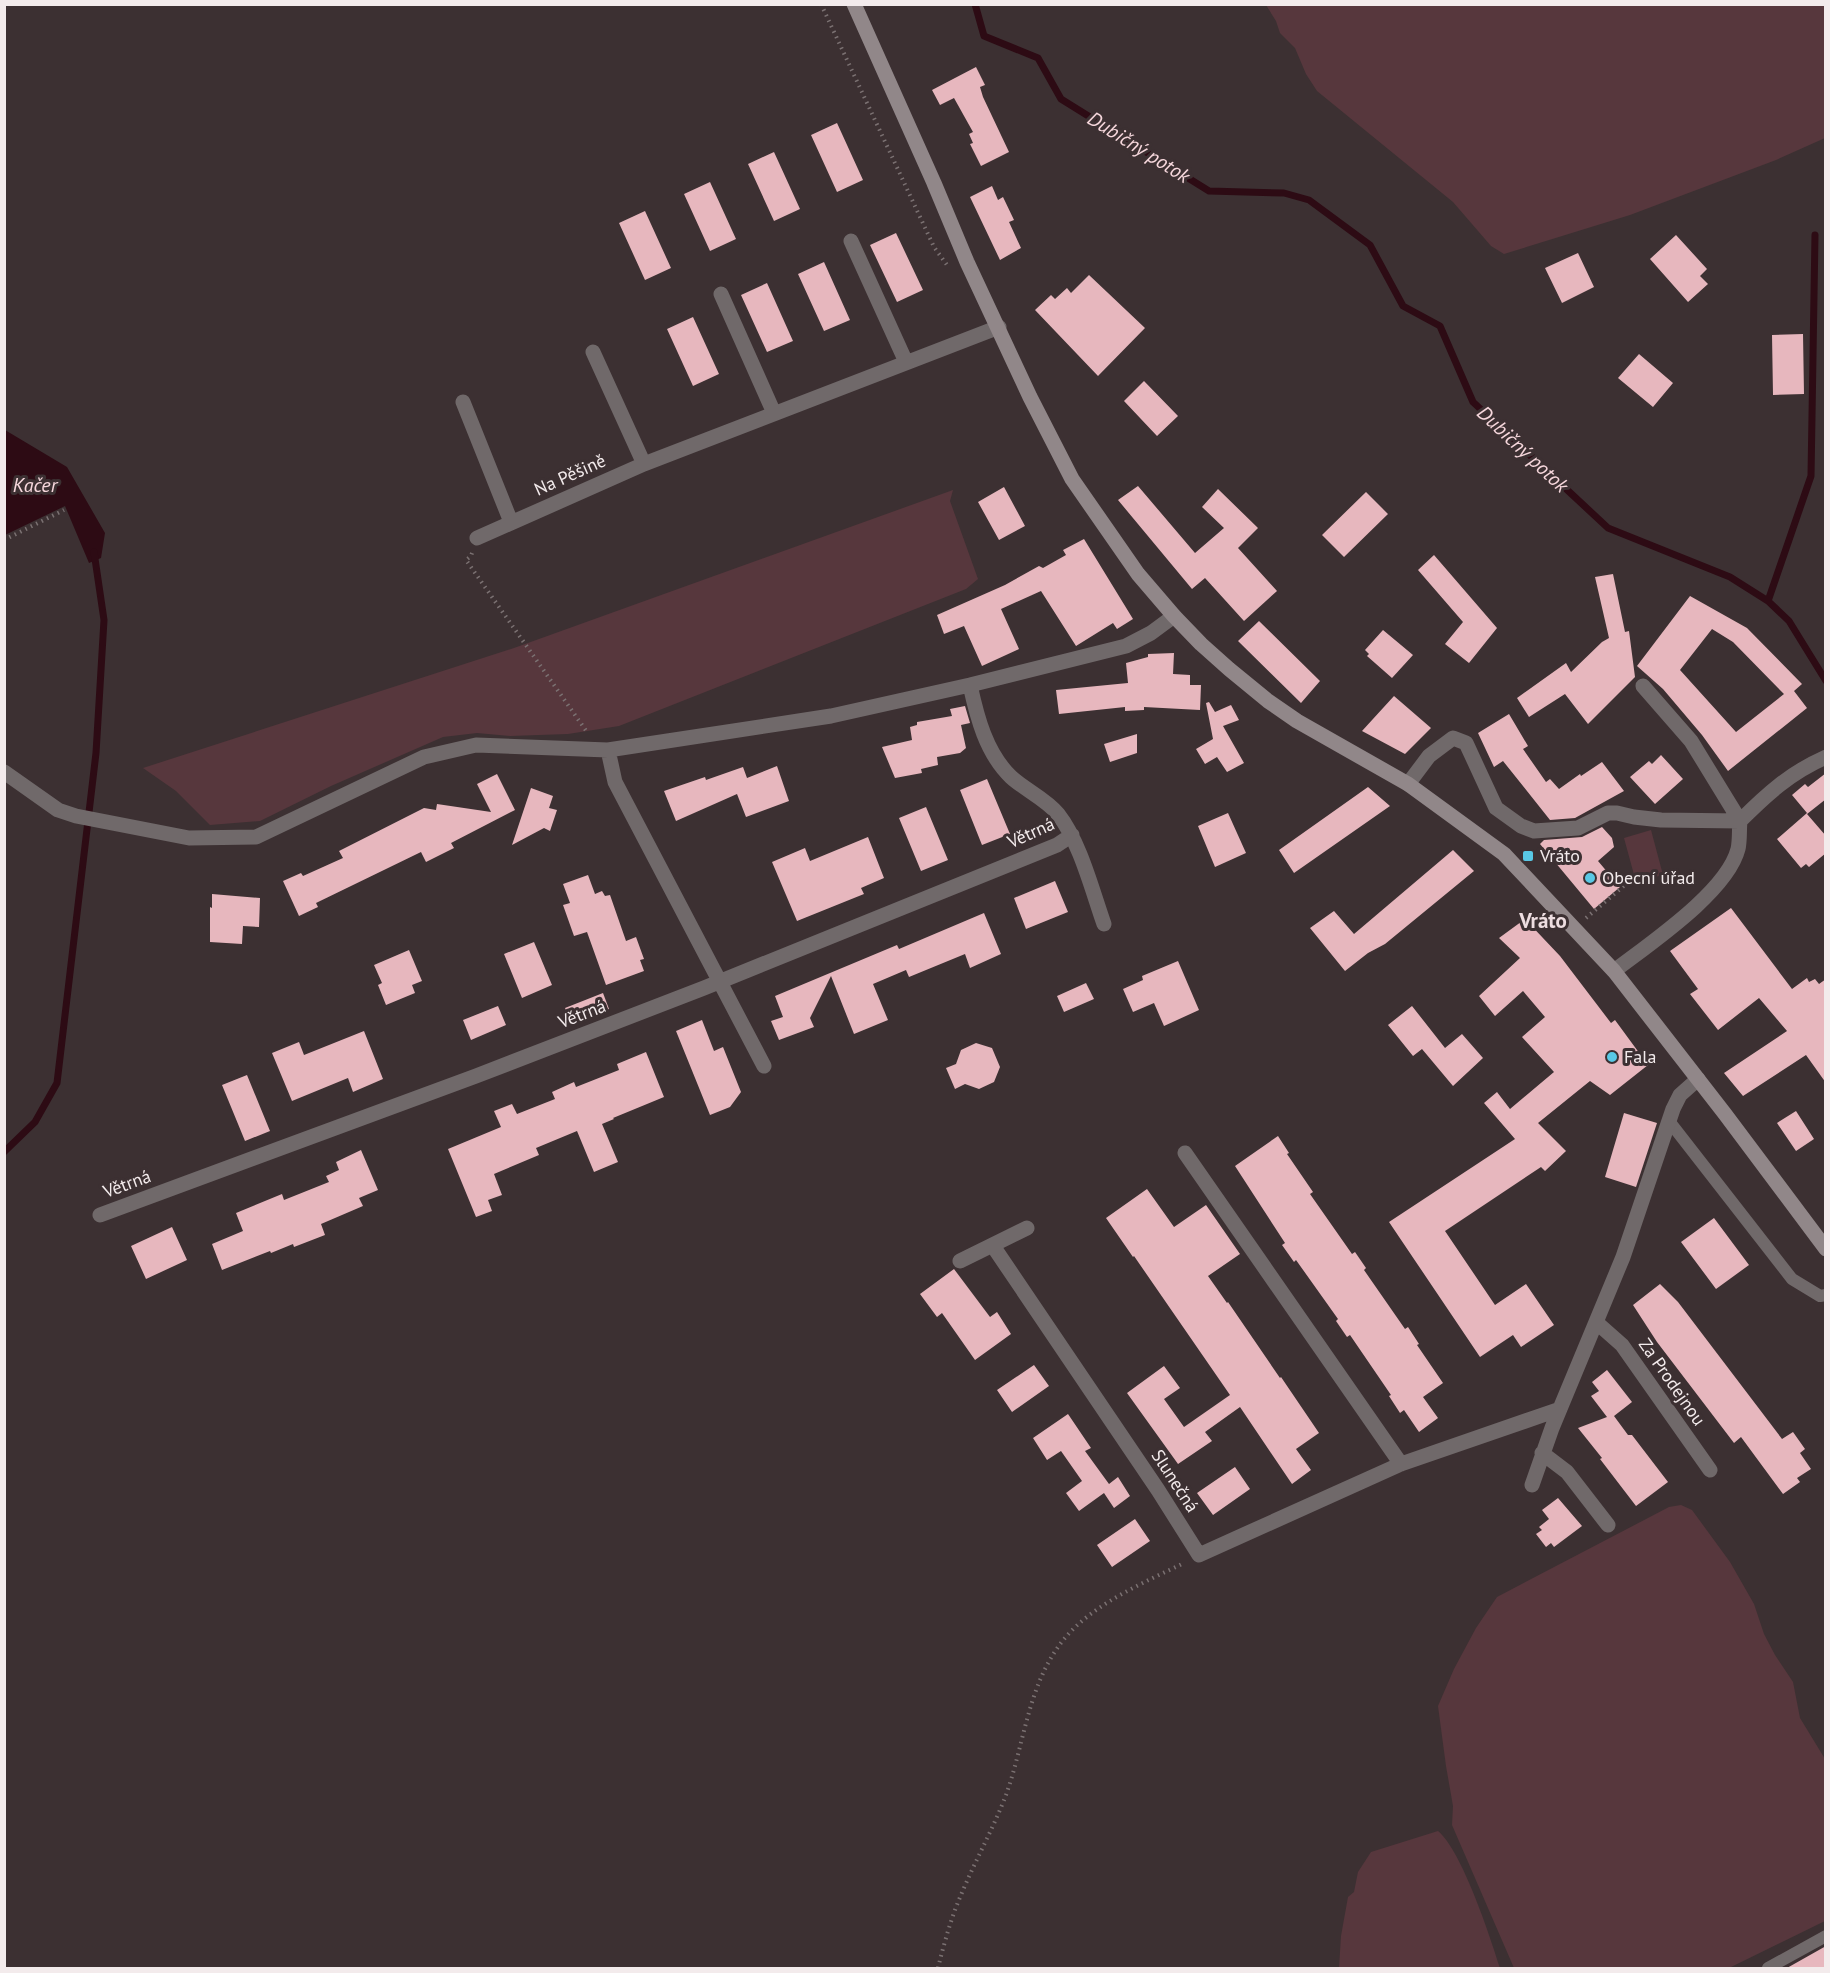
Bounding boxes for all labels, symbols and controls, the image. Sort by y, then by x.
water label: Dubičný potok [1083,105,1196,189]
water label: Dubičný potok [1472,400,1575,499]
street label: Na Pěšině [530,449,609,500]
water label: Kačer [13,472,59,498]
street label: Větrná [1003,812,1058,853]
place label: Vráto [1539,844,1580,867]
marker: Vráto [1521,849,1535,863]
place label: Obecní úřad [1602,866,1695,889]
marker: Obecní úřad [1583,871,1597,885]
district label: Vráto [1518,907,1567,934]
street label: Větrná [554,994,609,1033]
place label: Fala [1624,1045,1656,1068]
marker: Fala [1605,1050,1619,1064]
street label: Větrná [99,1164,154,1203]
street label: Za Prodejnou [1634,1334,1711,1430]
street label: Slunečná [1147,1445,1204,1516]

